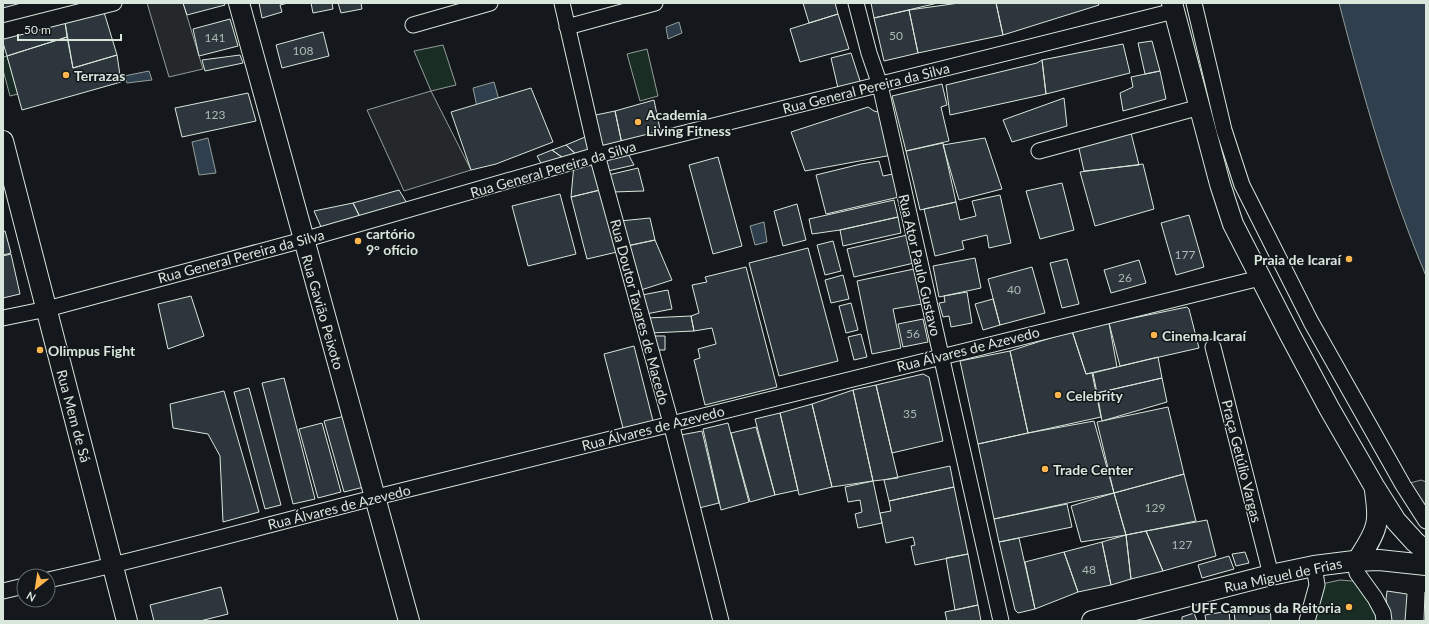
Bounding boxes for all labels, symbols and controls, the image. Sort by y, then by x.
scale bar [18,16,121,42]
text: 50 m [24,22,51,37]
house number: 50 [889,28,903,43]
house number: 141 [205,30,225,45]
house number: 108 [293,43,313,58]
street label: Rua General Pereira da Silva [781,59,951,117]
place label: Terrazas [74,67,125,84]
marker: Terrazas [61,70,71,80]
place label: Academia Living Fitness [645,106,731,139]
house number: 123 [205,107,225,122]
marker: Academia Living Fitness [633,117,643,127]
street label: Rua General Pereira da Silva [468,137,638,201]
street label: Rua Ator Paulo Gustavo [895,192,945,338]
street label: Rua Doutor Tavares de Macedo [607,217,673,407]
place label: cartório 9° ofício [366,225,418,258]
street label: Rua General Pereira da Silva [156,226,326,286]
marker: cartório 9° ofício [353,236,363,246]
house number: 177 [1175,247,1195,262]
place label: Praia de Icaraí [1254,251,1342,268]
street label: Rua Gavião Peixoto [298,252,348,372]
marker: Praia de Icaraí [1344,254,1354,264]
house number: 26 [1118,270,1132,285]
house number: 40 [1007,282,1021,297]
street label: Rua Álvares de Azevedo [895,323,1041,375]
house number: 56 [906,326,920,341]
place label: Cinema Icaraí [1162,327,1247,344]
marker: Cinema Icaraí [1149,330,1159,340]
place label: Olimpus Fight [48,342,136,359]
marker: Olimpus Fight [35,345,45,355]
street label: Rua Mem de Sá [53,368,95,464]
place label: Celebrity [1066,387,1123,404]
marker: Celebrity [1053,390,1063,400]
street label: Praça Getúlio Vargas [1219,398,1265,524]
street label: Rua Álvares de Azevedo [580,402,726,454]
house number: 35 [903,406,917,421]
place label: Trade Center [1053,461,1134,478]
marker: Trade Center [1040,464,1050,474]
street label: Rua Álvares de Azevedo [266,481,412,533]
house number: 129 [1145,500,1165,515]
house number: 127 [1172,537,1192,552]
street label: Rua Miguel de Frias [1223,554,1343,596]
house number: 48 [1082,562,1096,577]
north arrow [16,568,56,608]
text: N [24,589,38,605]
place label: UFF Campus da Reitoria [1191,599,1341,616]
marker: UFF Campus da Reitoria [1344,602,1354,612]

